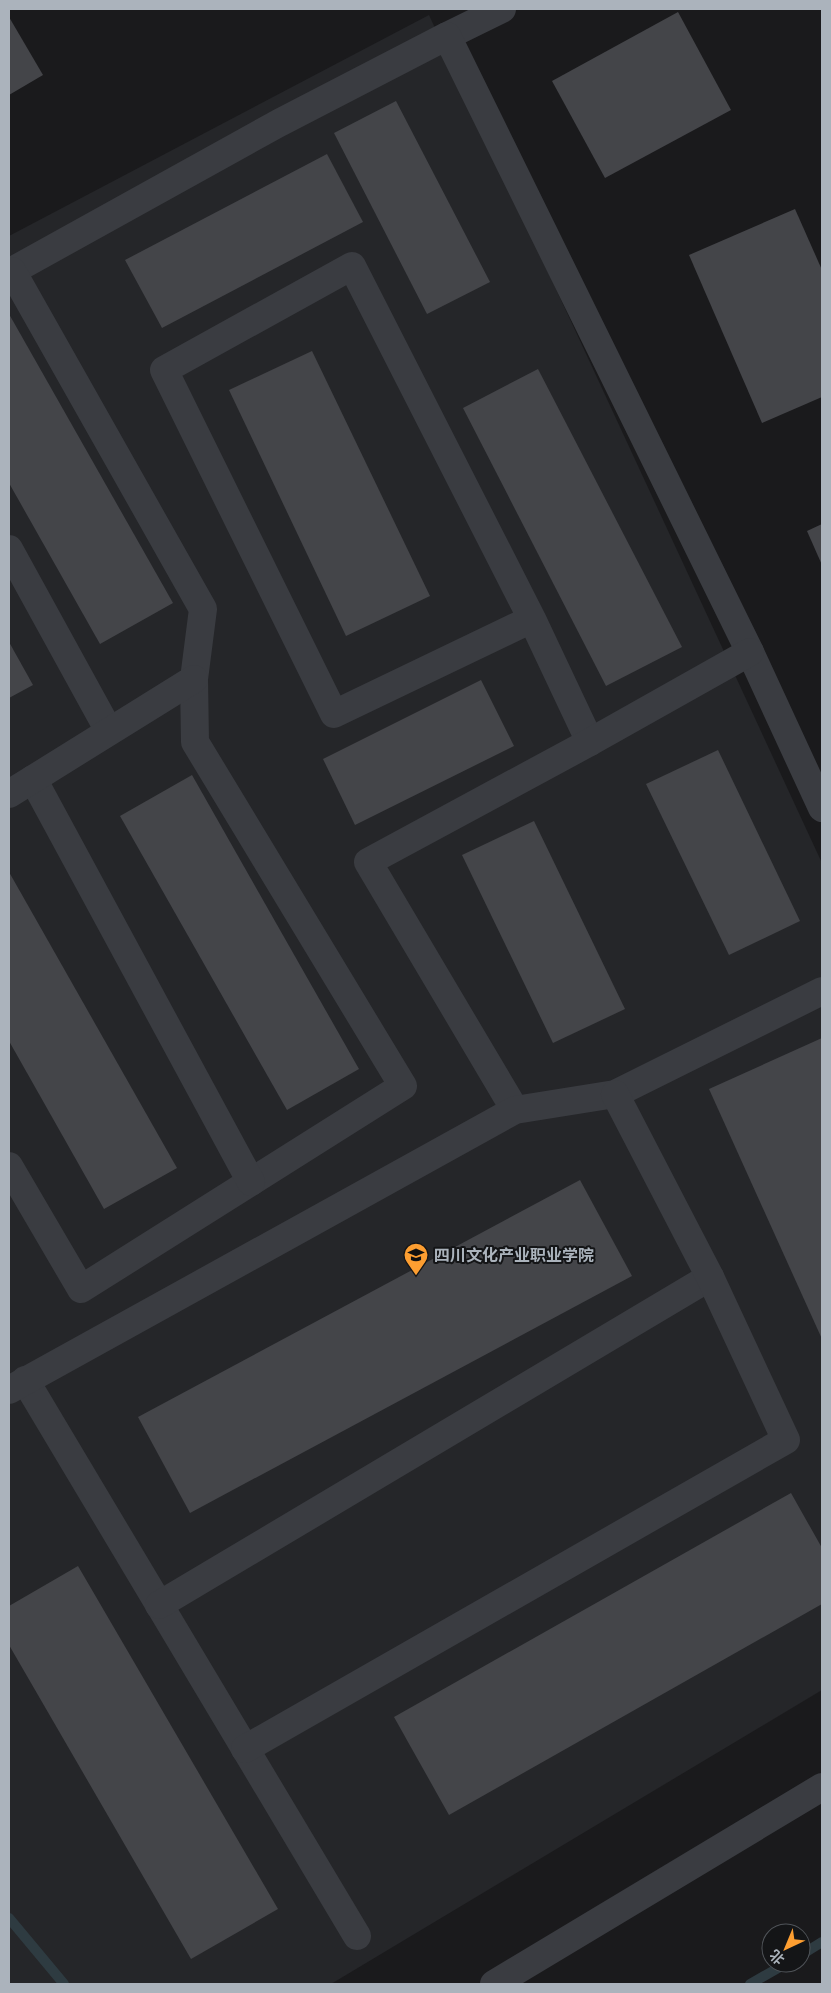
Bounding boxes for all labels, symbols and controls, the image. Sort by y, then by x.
school or university icon: 四川文化产业职业学院 [403,1242,429,1276]
place label: 四川文化产业职业学院 [434,1245,594,1265]
north arrow [761,1923,811,1973]
text: 北 [766,1947,788,1969]

